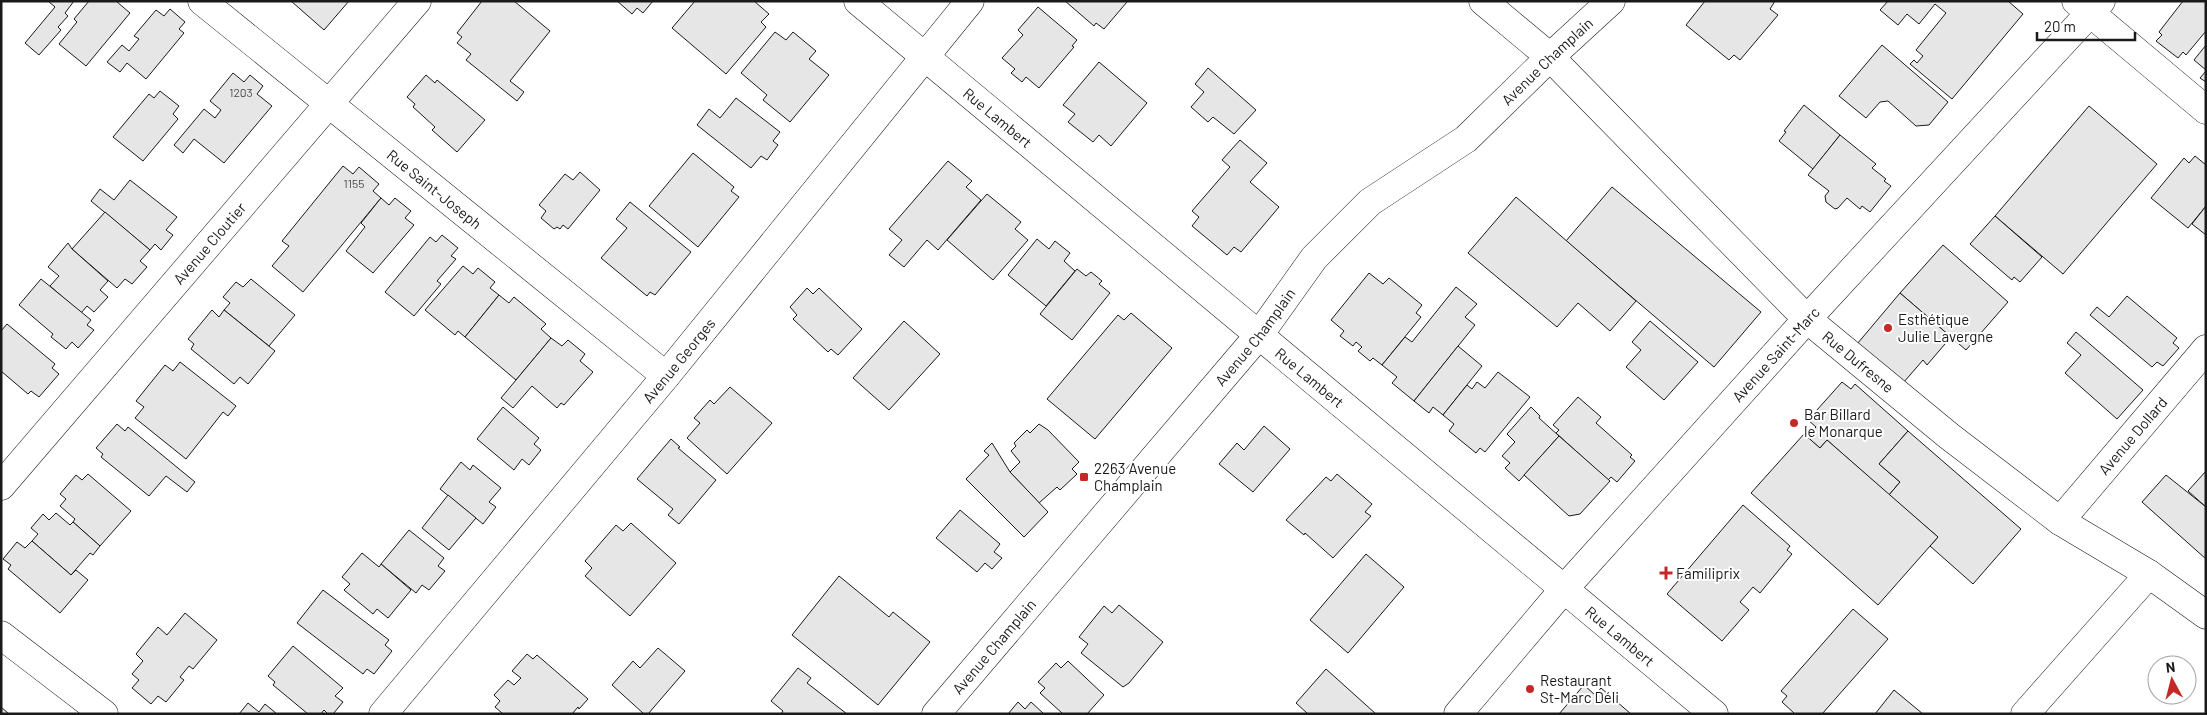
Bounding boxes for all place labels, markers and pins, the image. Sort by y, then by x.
place label: Esthétique Julie Lavergne [1898,310,1993,345]
marker: Esthétique Julie Lavergne [1882,322,1894,334]
place label: Bar Billard le Monarque [1804,405,1883,440]
marker: Bar Billard le Monarque [1788,417,1800,429]
place label: 2263 Avenue Champlain [1094,459,1176,494]
marker: 2263 Avenue Champlain [1078,471,1090,483]
place label: Familiprix [1676,564,1740,582]
marker: Familiprix [1660,567,1672,579]
place label: Restaurant St-Marc Déli [1540,671,1619,706]
marker: Restaurant St-Marc Déli [1524,683,1536,695]

